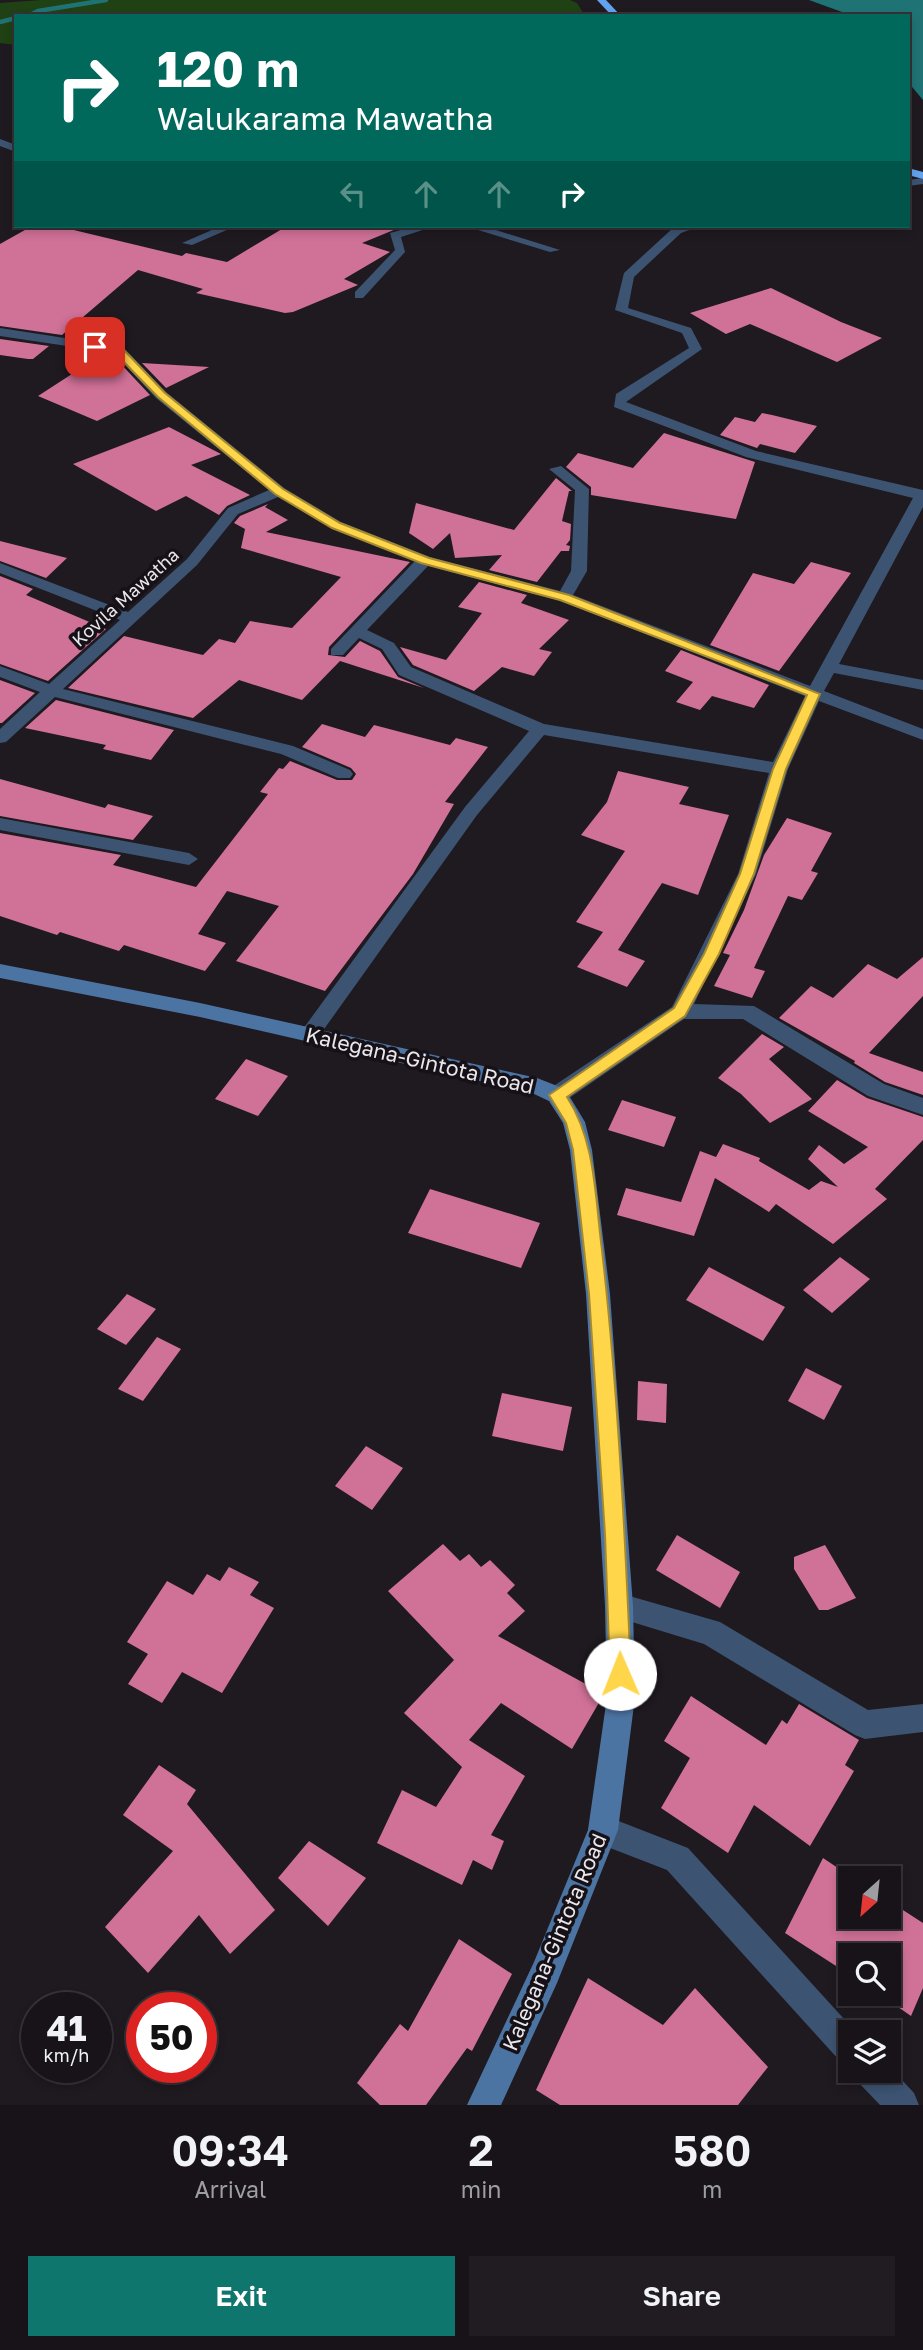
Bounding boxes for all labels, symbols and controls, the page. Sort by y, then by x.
text: 120 m [157,39,299,98]
icon: right [42,42,133,133]
text: Walukarama Mawatha [157,99,493,137]
icon: left [334,175,372,213]
icon: ahead [407,175,445,213]
icon: ahead [480,175,518,213]
icon: right [553,175,591,213]
pin [65,317,125,377]
icon: arrive [76,328,114,366]
street label: Kovila Mawatha [67,543,183,651]
street label: Kalegana-Gintota Road [303,1021,537,1099]
position arrow [583,1637,657,1711]
street label: Kalegana-Gintota Road [496,1829,612,2055]
north arrow [838,1866,901,1928]
map controls [838,1866,901,2083]
button: search [838,1943,901,2006]
speed limit sign: 50 [126,1992,217,2083]
text: 41 [47,2007,86,2049]
button: layers [838,2020,901,2083]
text: km/h [44,2044,89,2066]
text: 09:34 [172,2125,289,2175]
text: 2 [469,2125,494,2175]
text: 580 [673,2125,751,2175]
text: Arrival [194,2175,266,2203]
text: min [461,2175,502,2203]
text: m [702,2175,722,2203]
button: Exit [28,2256,455,2336]
button: Share [469,2256,895,2336]

